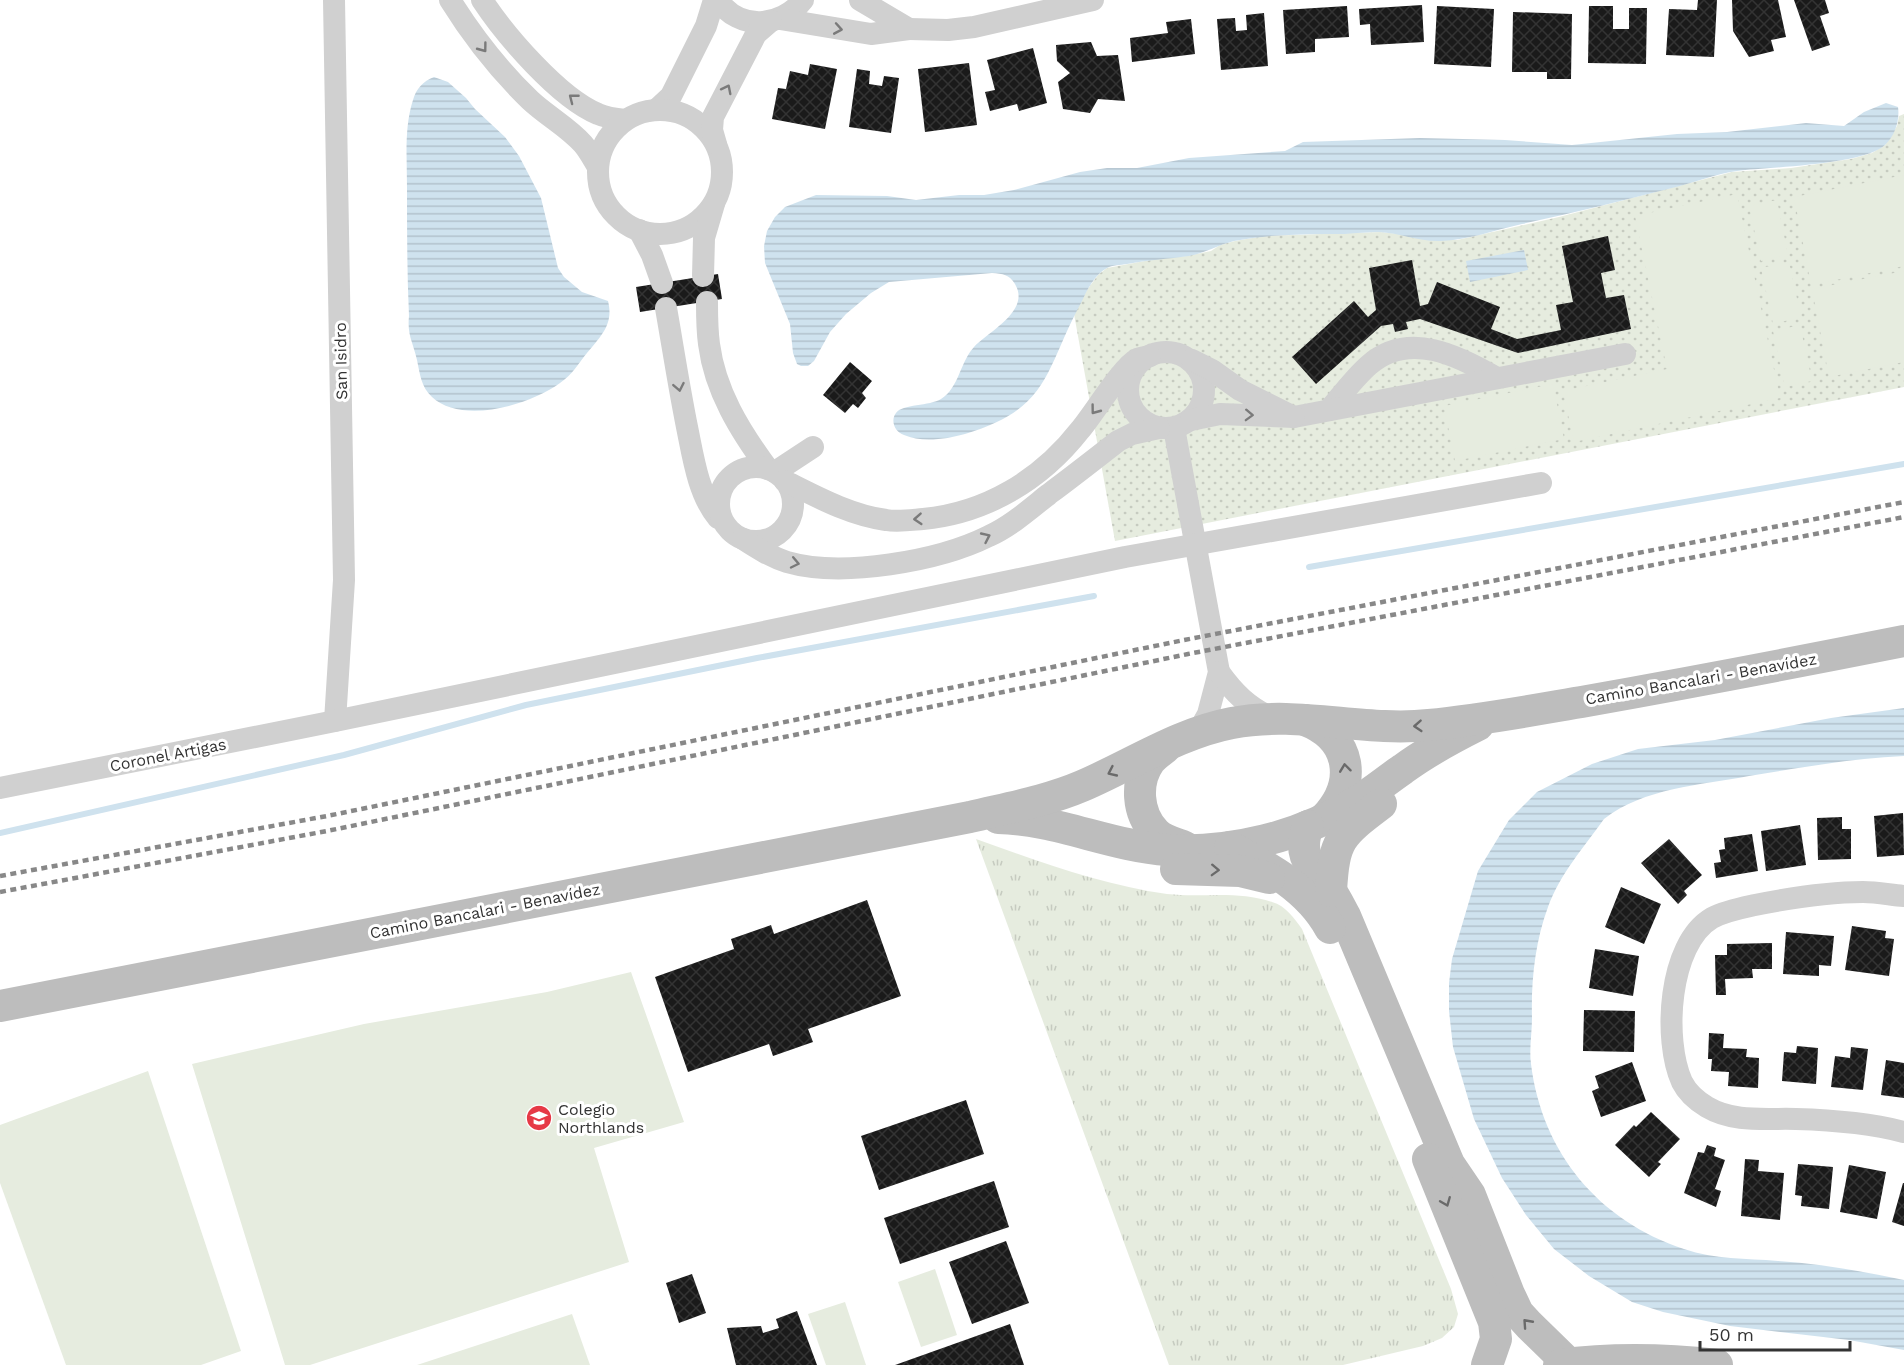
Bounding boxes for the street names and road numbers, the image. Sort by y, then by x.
street label: San Isidro [331,322,351,400]
street label: Camino Bancalari - Benavídez [1584,649,1818,709]
street label: Coronel Artigas [108,734,228,776]
street label: Camino Bancalari - Benavídez [368,879,602,943]

